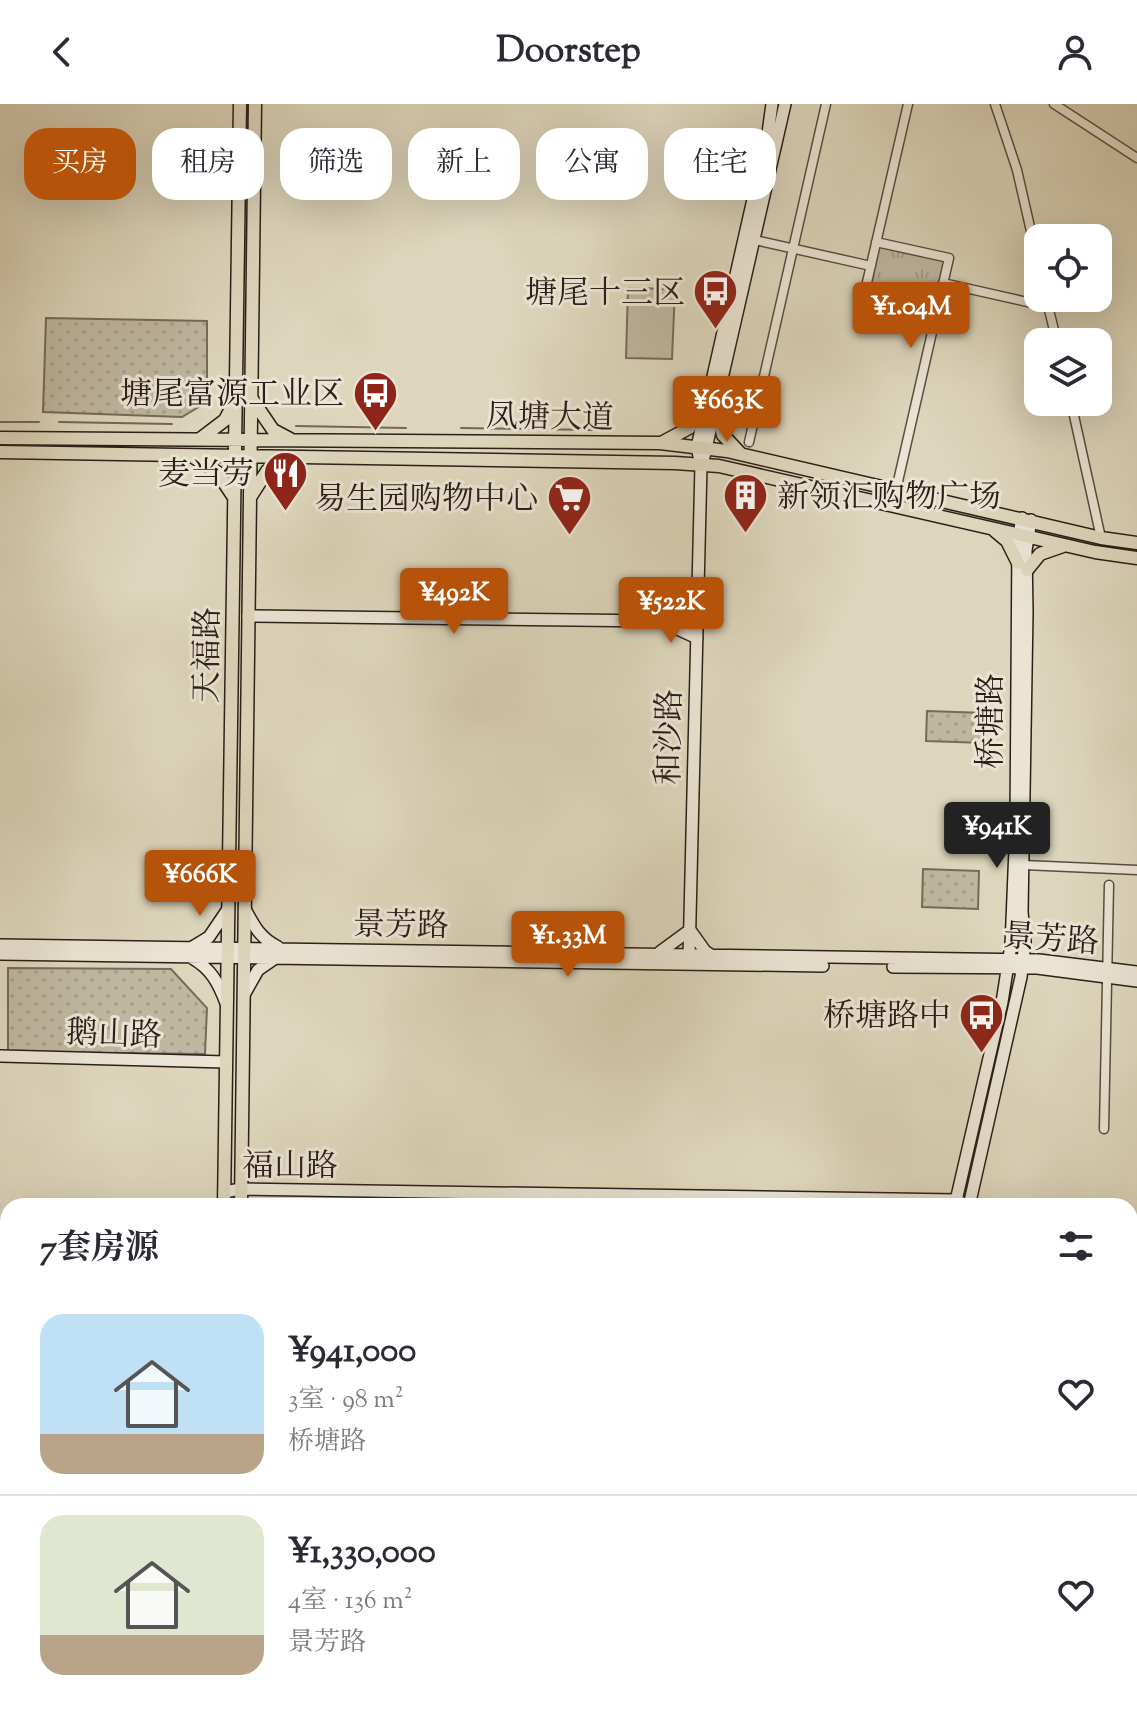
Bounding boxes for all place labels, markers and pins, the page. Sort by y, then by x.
bus stop icon: 塘尾十三区 [692,268,740,331]
place label: 塘尾十三区 [525,272,685,318]
pin: ¥1.04M [846,282,976,350]
bus stop icon: 塘尾富源工业区 [351,369,399,432]
place label: 塘尾富源工业区 [120,373,344,419]
pin: ¥663K [671,376,783,444]
restaurant icon: 麦当劳 [261,449,309,512]
place label: 麦当劳 [158,453,254,499]
building icon: 新领汇购物广场 [722,472,770,535]
supermarket icon: 易生园购物中心 [545,474,593,537]
place label: 新领汇购物广场 [777,476,1001,522]
place label: 易生园购物中心 [314,478,538,524]
pin: ¥492K [398,568,510,636]
pin: ¥522K [615,577,727,645]
pin: ¥941K [941,802,1053,870]
pin: ¥666K [144,850,256,918]
pin: ¥1.33M [503,911,633,979]
bus stop icon: 桥塘路中 [958,991,1006,1054]
place label: 桥塘路中 [823,995,951,1041]

